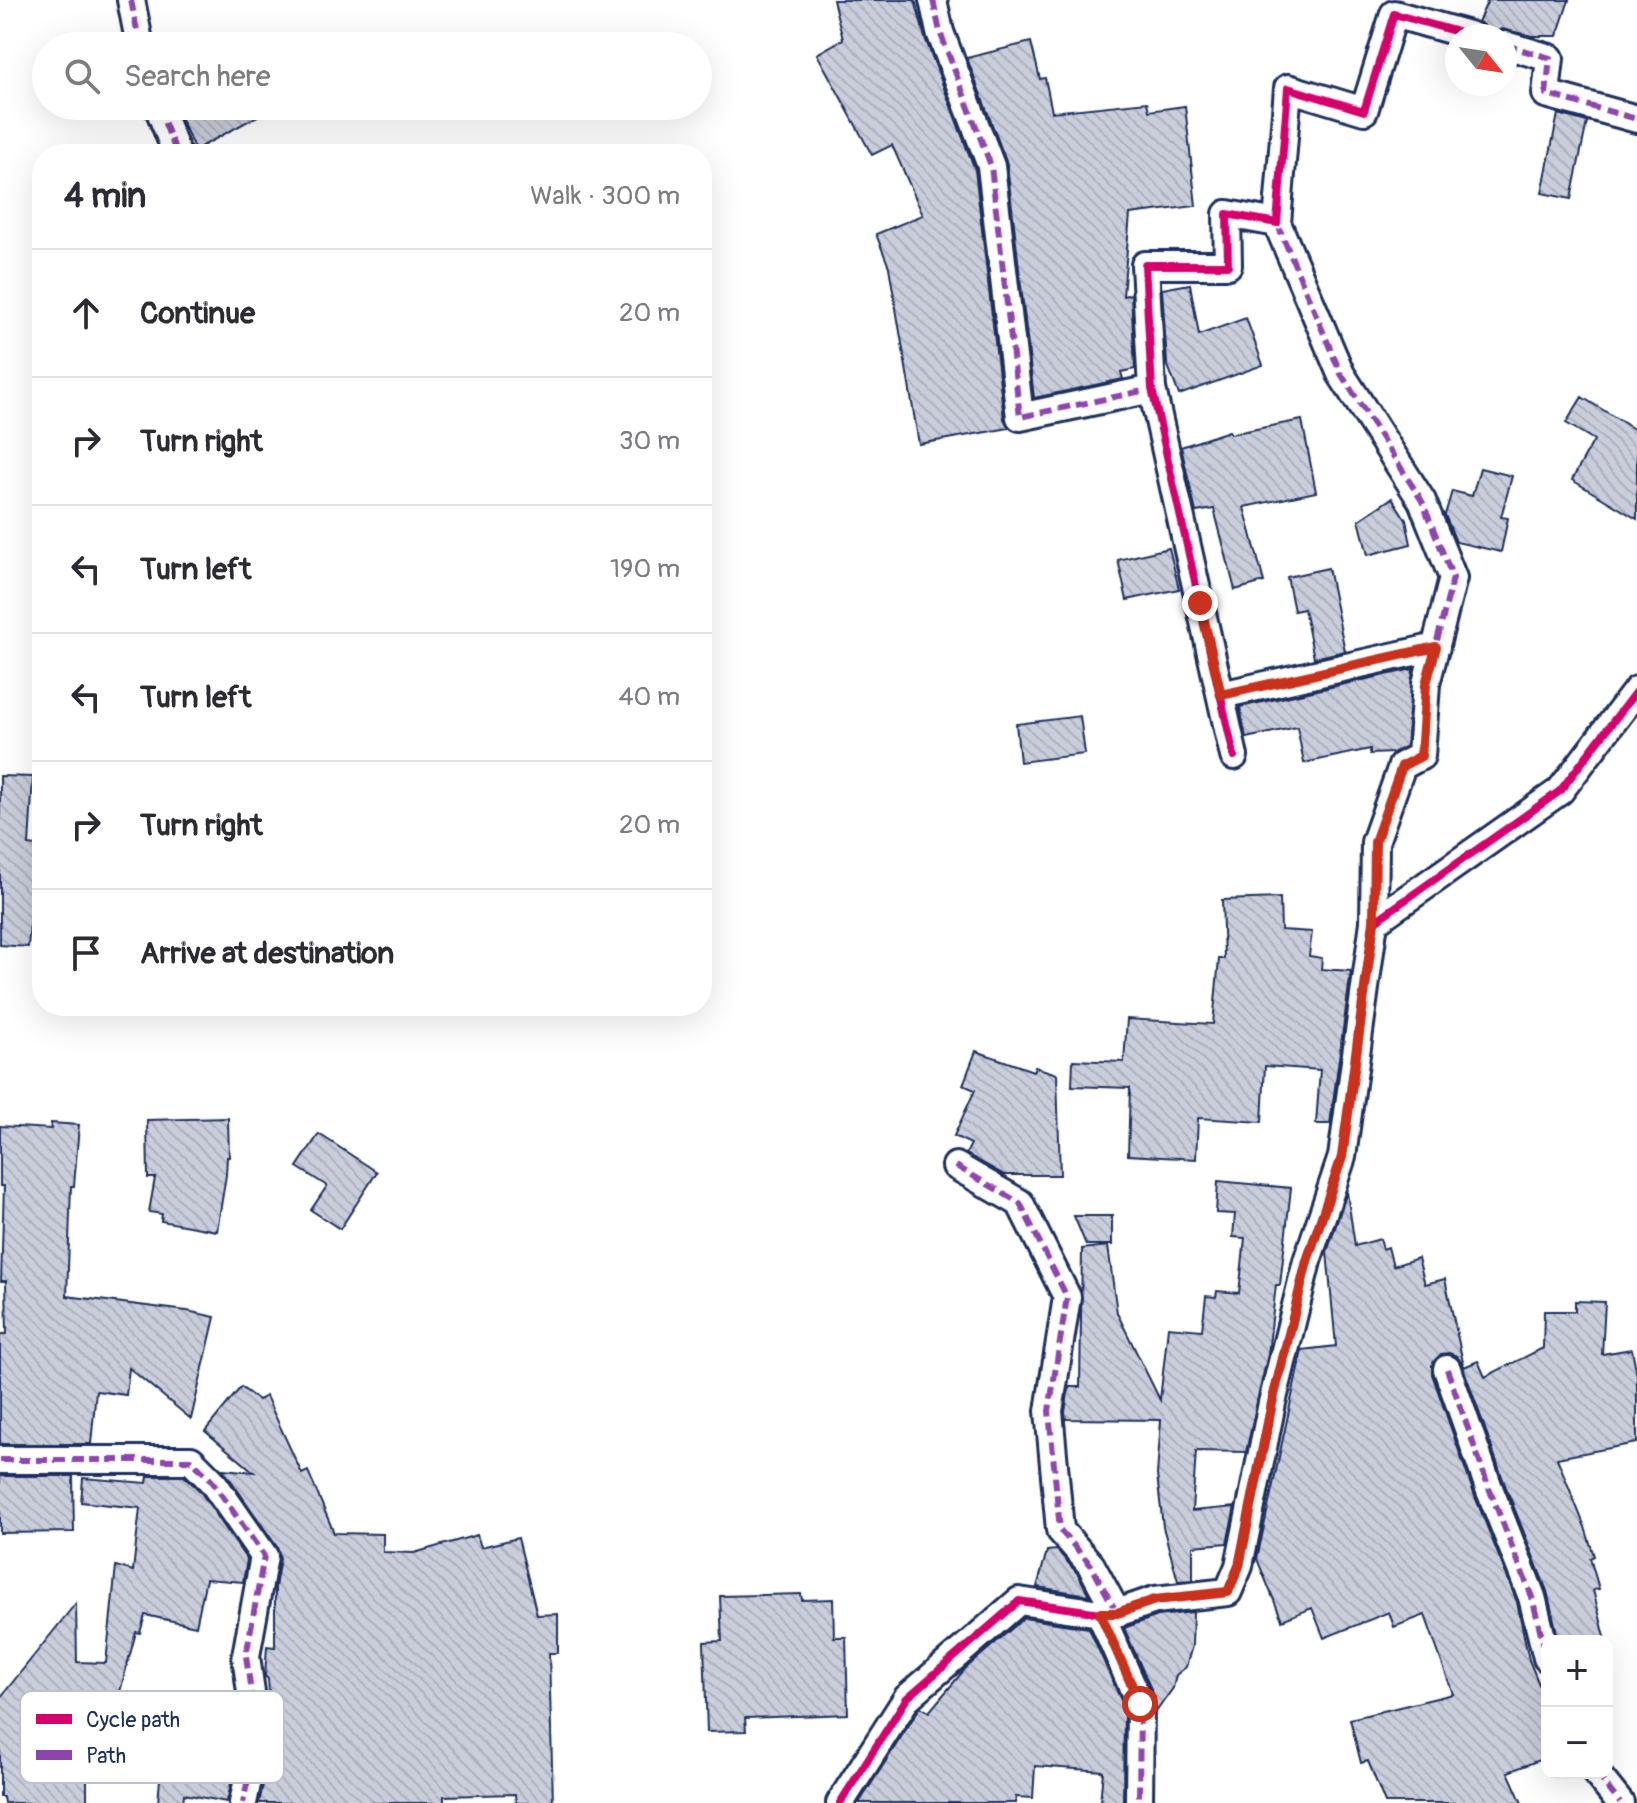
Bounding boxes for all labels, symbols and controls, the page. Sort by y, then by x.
north arrow [1445,24,1517,96]
search box [32,32,712,120]
icon: search [60,54,104,98]
text: Search here [124,58,271,95]
text: 4 min [64,175,146,218]
text: Walk · 300 m [530,180,680,212]
icon: ahead [64,291,108,335]
text: Continue [140,295,255,332]
text: 20 m [619,297,680,329]
icon: right [64,419,108,463]
text: Turn right [140,423,263,460]
text: 30 m [619,425,680,457]
icon: left [64,547,108,591]
text: Turn left [140,551,251,588]
text: 190 m [610,553,680,585]
route end [1182,585,1218,621]
icon: left [64,675,108,719]
text: Turn left [140,679,251,716]
text: 40 m [618,681,680,713]
icon: right [64,803,108,847]
text: Turn right [140,807,263,844]
text: 20 m [619,809,680,841]
icon: arrive [64,931,108,975]
text: Arrive at destination [140,935,394,972]
map controls [1541,1635,1613,1779]
button: + [1541,1635,1613,1707]
route start [1122,1686,1158,1722]
legend [20,1691,284,1783]
text: Cycle path [86,1706,180,1734]
button: − [1541,1707,1613,1779]
text: Path [86,1742,126,1770]

